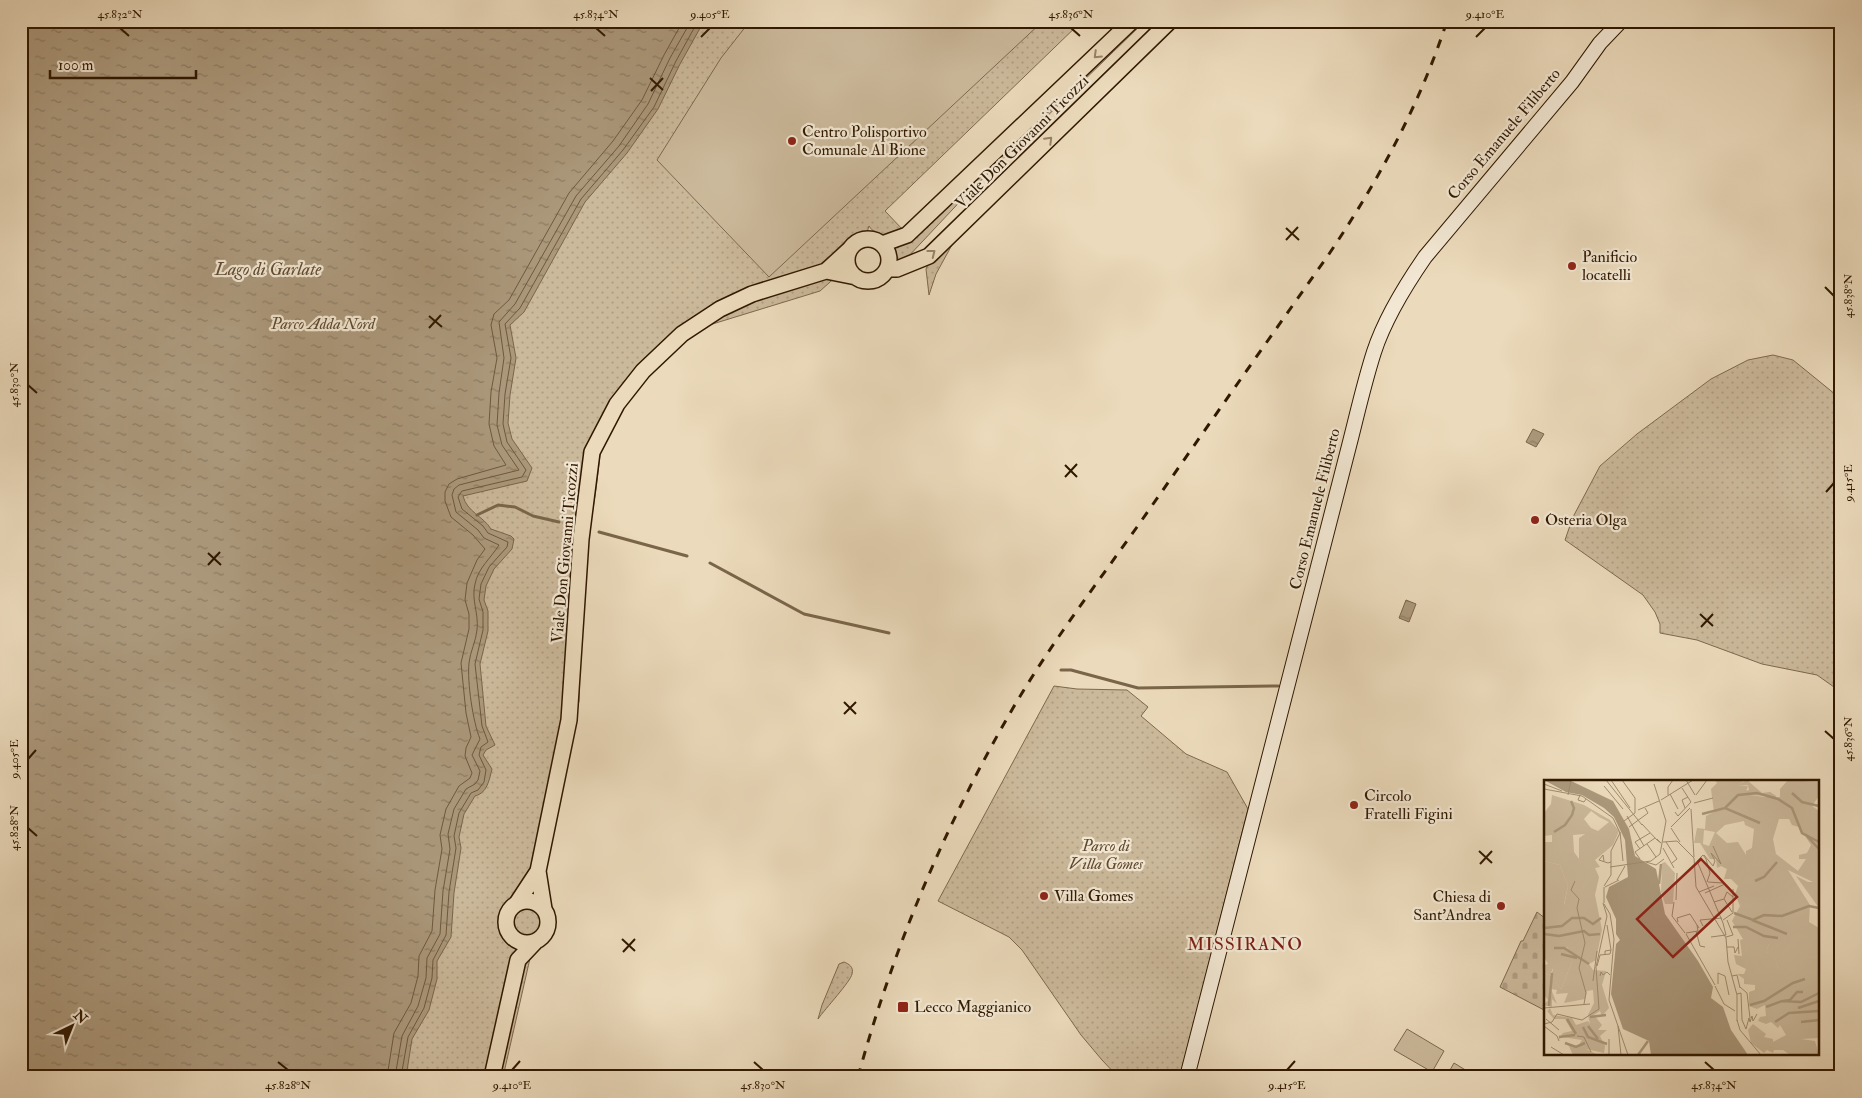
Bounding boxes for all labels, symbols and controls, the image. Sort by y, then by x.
text: 45.832°N [97,7,143,22]
text: 45.834°N [573,7,619,22]
text: 9.405°E [689,7,730,22]
text: 45.836°N [1048,7,1094,22]
text: 9.410°E [1465,7,1505,22]
scale bar [50,48,196,80]
one-way arrow [1093,49,1102,58]
text: 100 m [58,56,94,75]
street label: Corso Emanuele Filiberto [1443,64,1565,204]
street label: Viale Don Giovanni Ticozzi [951,71,1093,213]
place label: Centro Polisportivo Comunale Al Bione [802,122,927,160]
marker: Centro Polisportivo Comunale Al Bione [786,135,798,147]
one-way arrow [1043,137,1052,146]
place label: Panificio locatelli [1582,247,1637,285]
one-way arrow [926,250,936,259]
water label: Lago di Garlate [214,258,322,281]
marker: Panificio locatelli [1566,260,1578,272]
text: 45.838°N [1841,273,1856,318]
park label: Parco Adda Nord [270,314,376,334]
text: 45.830°N [7,362,22,408]
street label: Corso Emanuele Filiberto [1285,426,1345,592]
street label: Viale Don Giovanni Ticozzi [547,462,583,644]
text: 9.415°E [1841,464,1856,503]
place label: Osteria Olga [1545,510,1627,530]
marker: Osteria Olga [1529,514,1541,526]
text: 45.836°N [1841,716,1856,762]
text: 9.405°E [7,739,22,780]
inset map [1544,780,1820,1056]
place label: Circolo Fratelli Figini [1364,786,1453,824]
marker: Circolo Fratelli Figini [1348,799,1360,811]
text: 45.828°N [7,805,22,851]
park label: Parco di Villa Gomes [1069,836,1144,874]
place label: Villa Gomes [1054,886,1133,906]
place label: Chiesa di Sant'Andrea [1413,887,1491,925]
marker: Villa Gomes [1038,890,1050,902]
marker: Chiesa di Sant'Andrea [1495,900,1507,912]
district label: MISSIRANO [1187,933,1303,956]
place label: Lecco Maggianico [914,997,1032,1017]
north arrow [48,1000,98,1050]
marker: Lecco Maggianico [896,1000,910,1014]
text: N [69,1006,91,1028]
text: 45.828°N [265,1078,311,1093]
text: 9.410°E [492,1078,532,1093]
text: 45.830°N [740,1078,786,1093]
text: 9.415°E [1267,1078,1306,1093]
text: 45.834°N [1691,1078,1737,1093]

